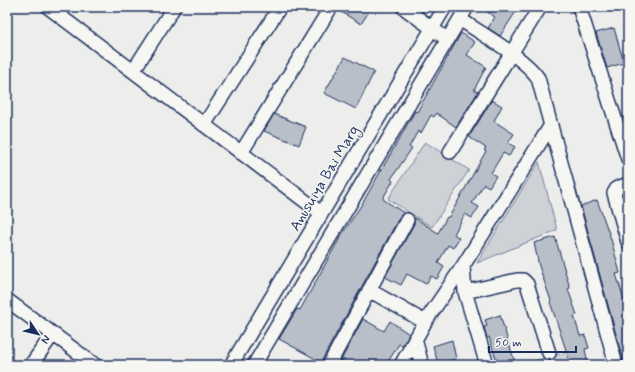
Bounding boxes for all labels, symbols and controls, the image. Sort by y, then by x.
street label: Anusuiya Bai Marg [285,122,365,236]
north arrow [18,314,58,354]
scale bar [489,328,576,354]
text: N [38,332,53,346]
text: 50 m [495,335,522,351]

